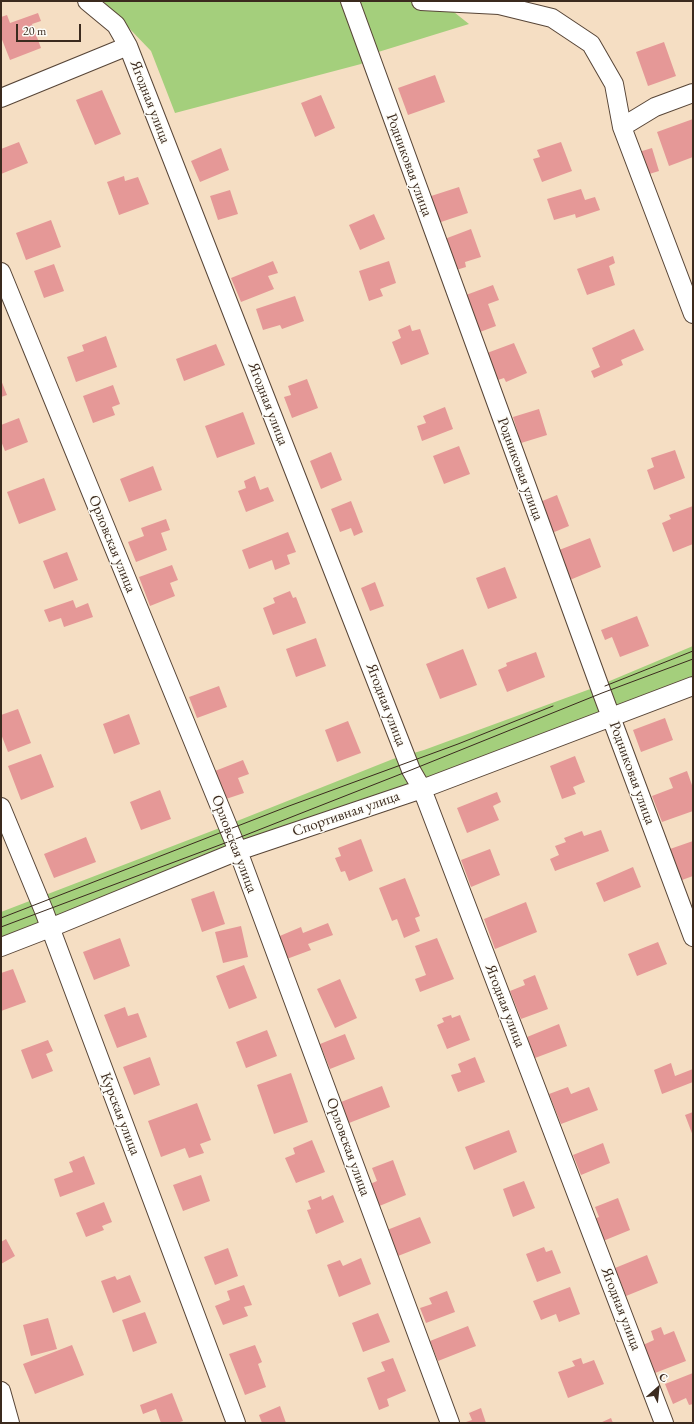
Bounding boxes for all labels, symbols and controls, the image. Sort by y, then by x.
scale bar [18,16,83,42]
text: 20 m [23,23,46,39]
street label: Ягодная улица [126,58,174,146]
street label: Родниковая улица [382,111,436,219]
street label: Ягодная улица [244,360,292,448]
street label: Родниковая улица [493,415,547,523]
street label: Орловская улица [84,493,140,595]
street label: Ягодная улица [362,661,410,749]
street label: Родниковая улица [605,719,659,827]
street label: Спортивная улица [290,787,402,841]
street label: Орловская улица [207,793,261,895]
street label: Ягодная улица [481,962,529,1050]
street label: Курская улица [96,1070,144,1158]
street label: Орловская улица [322,1095,374,1199]
street label: Ягодная улица [597,1265,645,1353]
north arrow [638,1368,678,1408]
text: С [657,1369,670,1385]

